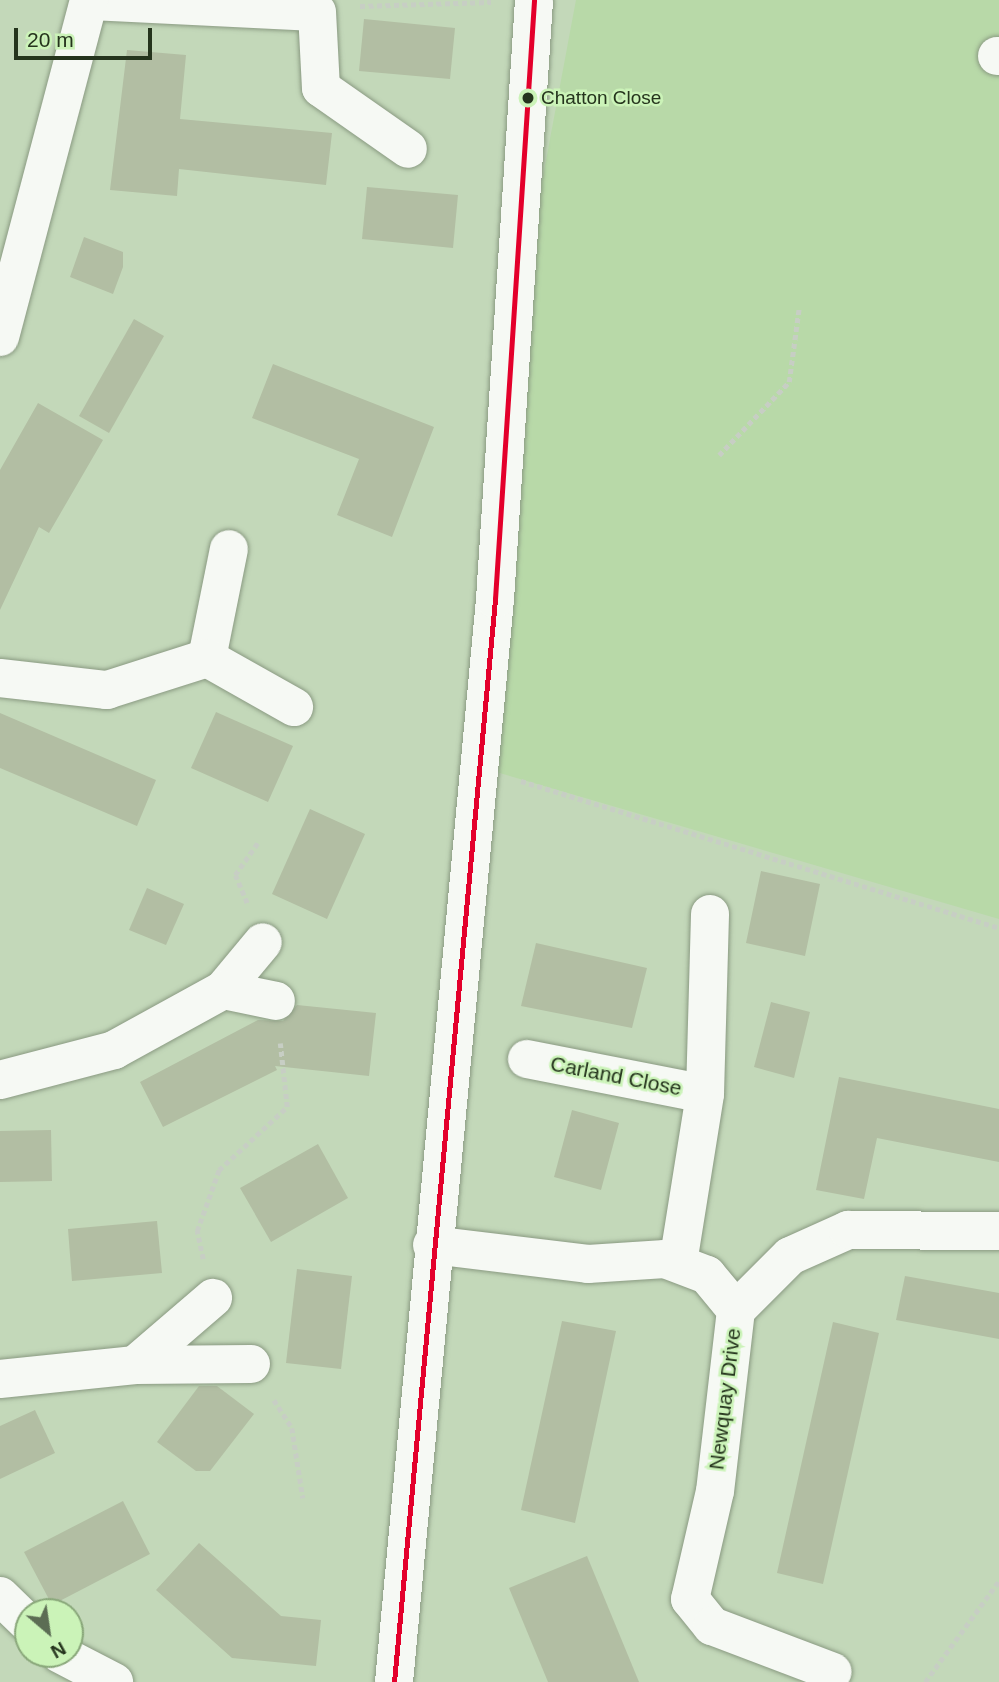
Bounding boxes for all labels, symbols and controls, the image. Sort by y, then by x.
scale bar [18,14,156,58]
text: 20 m [27,28,74,51]
place label: Chatton Close [541,87,661,109]
marker: Chatton Close [521,91,535,105]
street label: Carland Close [548,1051,684,1101]
street label: Newquay Drive [704,1327,746,1471]
north arrow [14,1598,84,1668]
text: N [47,1638,70,1663]

